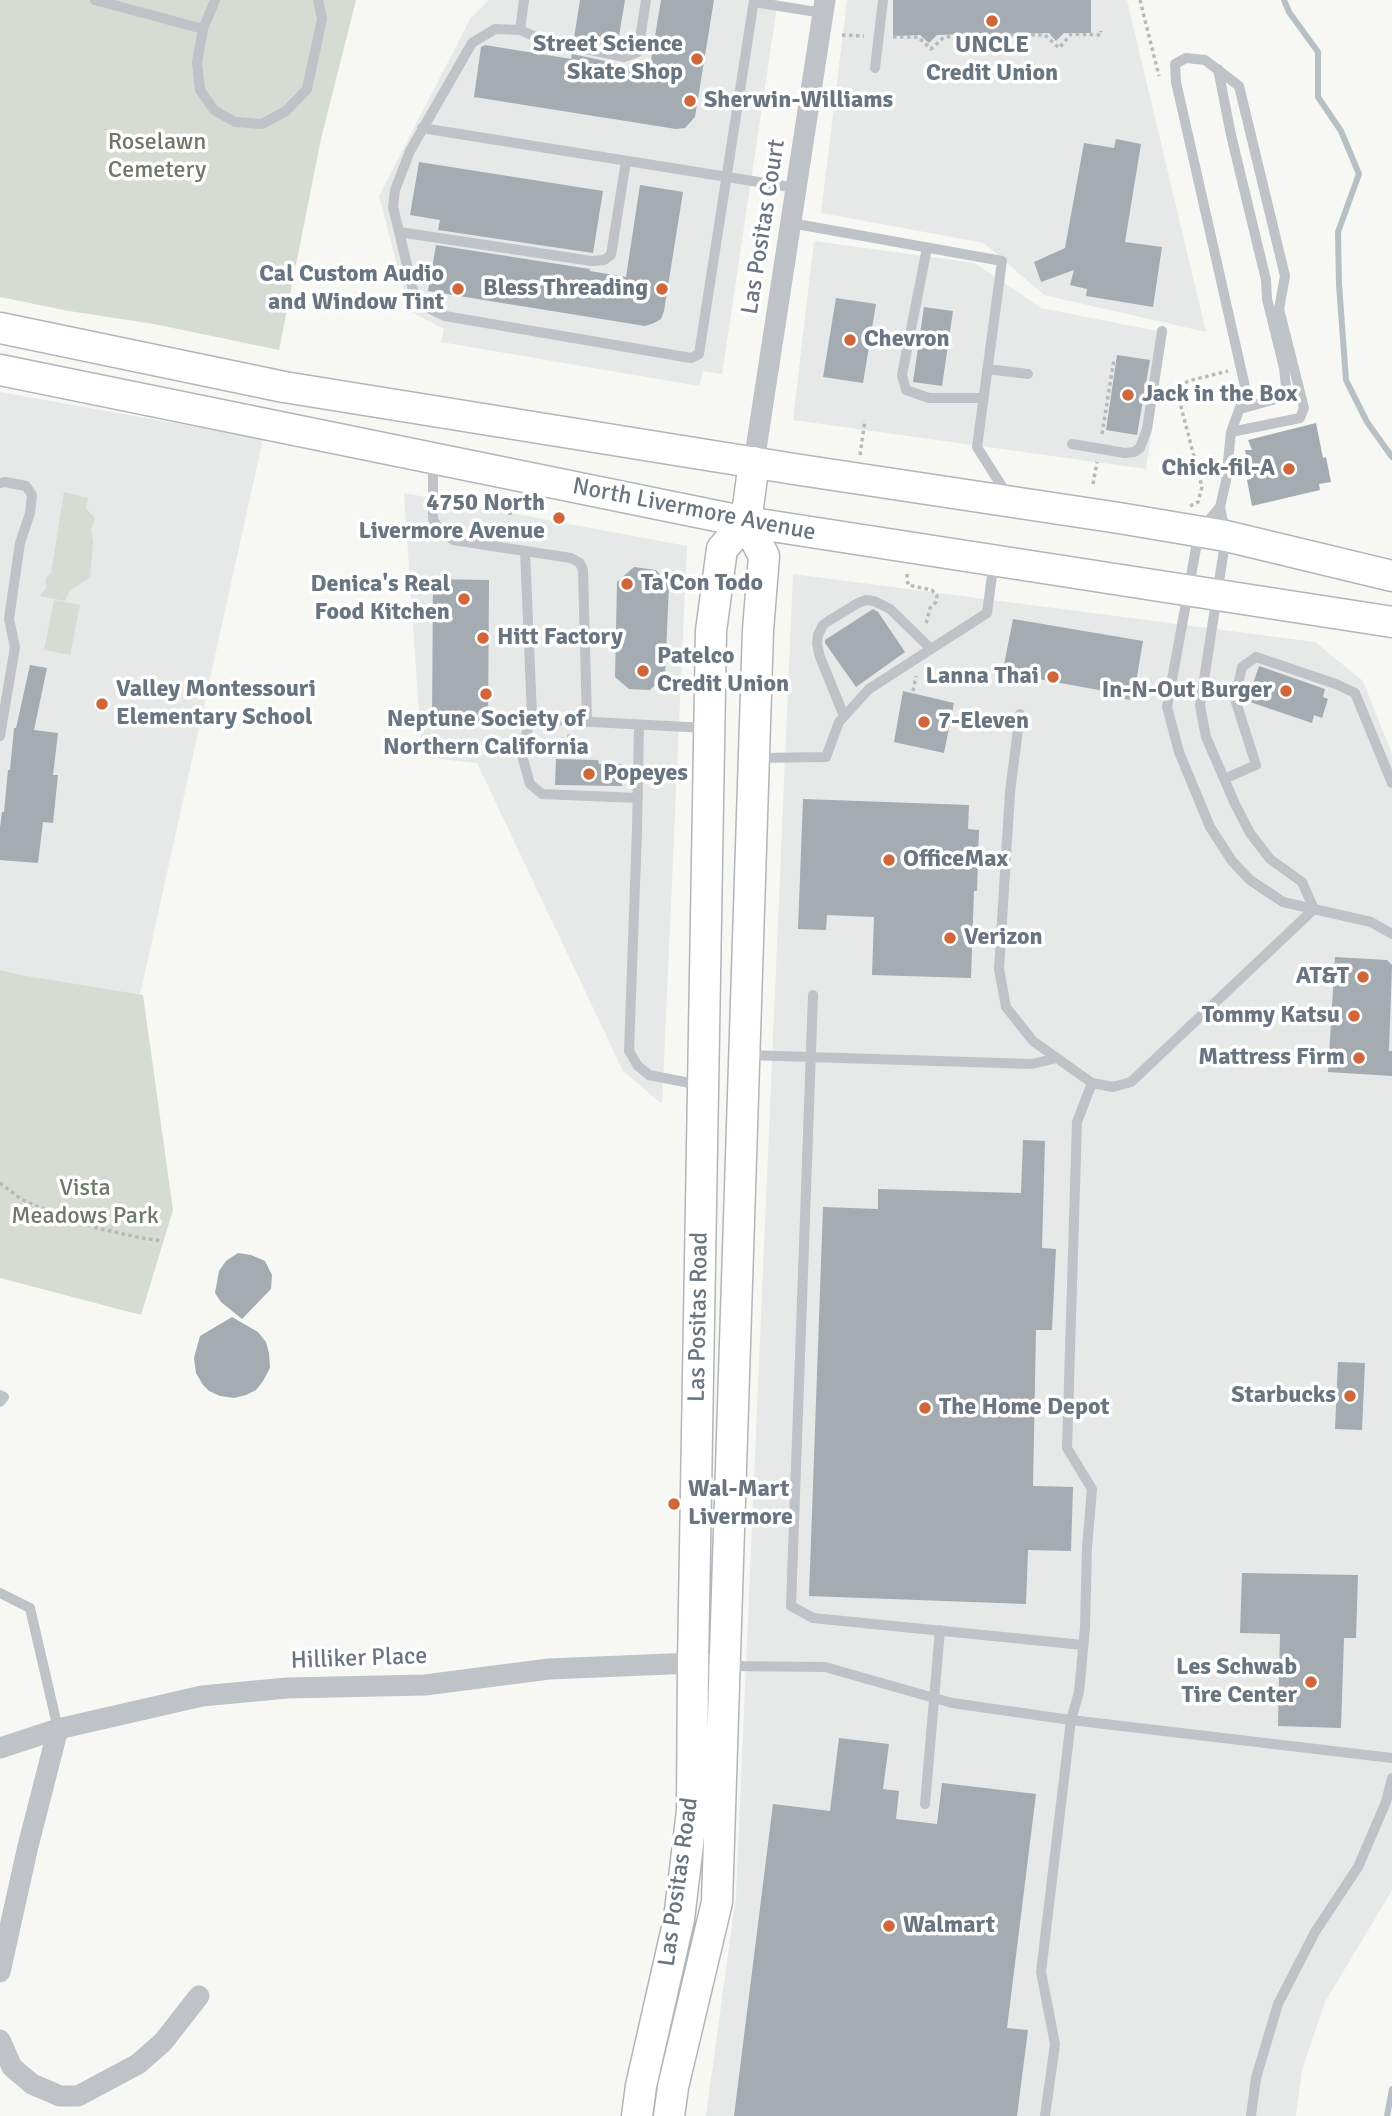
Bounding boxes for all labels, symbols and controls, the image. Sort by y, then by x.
marker: UNCLE Credit Union [984,13,1000,29]
place label: Street Science Skate Shop [533,31,683,87]
place label: UNCLE Credit Union [926,32,1058,88]
marker: Street Science Skate Shop [689,51,705,67]
place label: Sherwin-Williams [704,87,893,115]
marker: Sherwin-Williams [682,93,698,109]
park label: Roselawn Cemetery [108,129,206,185]
street label: Las Positas Court [736,138,792,316]
place label: Cal Custom Audio and Window Tint [259,261,444,317]
place label: Bless Threading [483,275,648,303]
marker: Cal Custom Audio and Window Tint [450,281,466,297]
marker: Bless Threading [654,281,670,297]
place label: Chevron [864,326,950,354]
marker: Chevron [842,332,858,348]
place label: Jack in the Box [1142,381,1298,409]
marker: Jack in the Box [1120,387,1136,403]
place label: Chick-fil-A [1162,455,1275,483]
marker: Chick-fil-A [1281,461,1297,477]
street label: North Livermore Avenue [570,472,818,548]
place label: 4750 North Livermore Avenue [359,490,545,546]
marker: 4750 North Livermore Avenue [551,510,567,526]
place label: Ta'Con Todo [641,570,763,598]
place label: Denica's Real Food Kitchen [311,571,450,627]
marker: Ta'Con Todo [619,576,635,592]
marker: Denica's Real Food Kitchen [456,591,472,607]
place label: Hitt Factory [497,624,623,652]
marker: Hitt Factory [475,630,491,646]
place label: Patelco Credit Union [657,643,789,699]
marker: Patelco Credit Union [635,663,651,679]
place label: Lanna Thai [925,663,1039,691]
marker: Lanna Thai [1045,669,1061,685]
place label: Valley Montessouri Elementary School [116,676,316,732]
place label: In-N-Out Burger [1102,677,1272,705]
marker: In-N-Out Burger [1278,683,1294,699]
marker: Neptune Society of Northern California [478,686,494,702]
marker: Valley Montessouri Elementary School [94,696,110,712]
place label: Neptune Society of Northern California [383,706,589,762]
place label: 7-Eleven [938,708,1029,736]
marker: 7-Eleven [916,714,932,730]
place label: Popeyes [603,760,688,788]
marker: Popeyes [581,766,597,782]
place label: OfficeMax [903,846,1008,874]
marker: OfficeMax [881,852,897,868]
place label: Verizon [964,924,1043,952]
marker: Verizon [942,930,958,946]
place label: AT&T [1296,963,1349,991]
marker: AT&T [1355,969,1371,985]
place label: Tommy Katsu [1202,1002,1340,1030]
marker: Tommy Katsu [1346,1008,1362,1024]
place label: Mattress Firm [1198,1044,1345,1072]
marker: Mattress Firm [1351,1050,1367,1066]
park label: Vista Meadows Park [11,1175,159,1231]
street label: Las Positas Road [683,1232,715,1402]
place label: Starbucks [1231,1382,1336,1410]
marker: Starbucks [1342,1388,1358,1404]
place label: The Home Depot [939,1394,1109,1422]
marker: The Home Depot [917,1400,933,1416]
place label: Wal-Mart Livermore [688,1476,793,1532]
marker: Wal-Mart Livermore [666,1496,682,1512]
street label: Hilliker Place [290,1642,428,1676]
place label: Les Schwab Tire Center [1176,1654,1297,1710]
marker: Les Schwab Tire Center [1303,1674,1319,1690]
street label: Las Positas Road [653,1796,705,1968]
place label: Walmart [903,1912,995,1940]
marker: Walmart [881,1918,897,1934]

